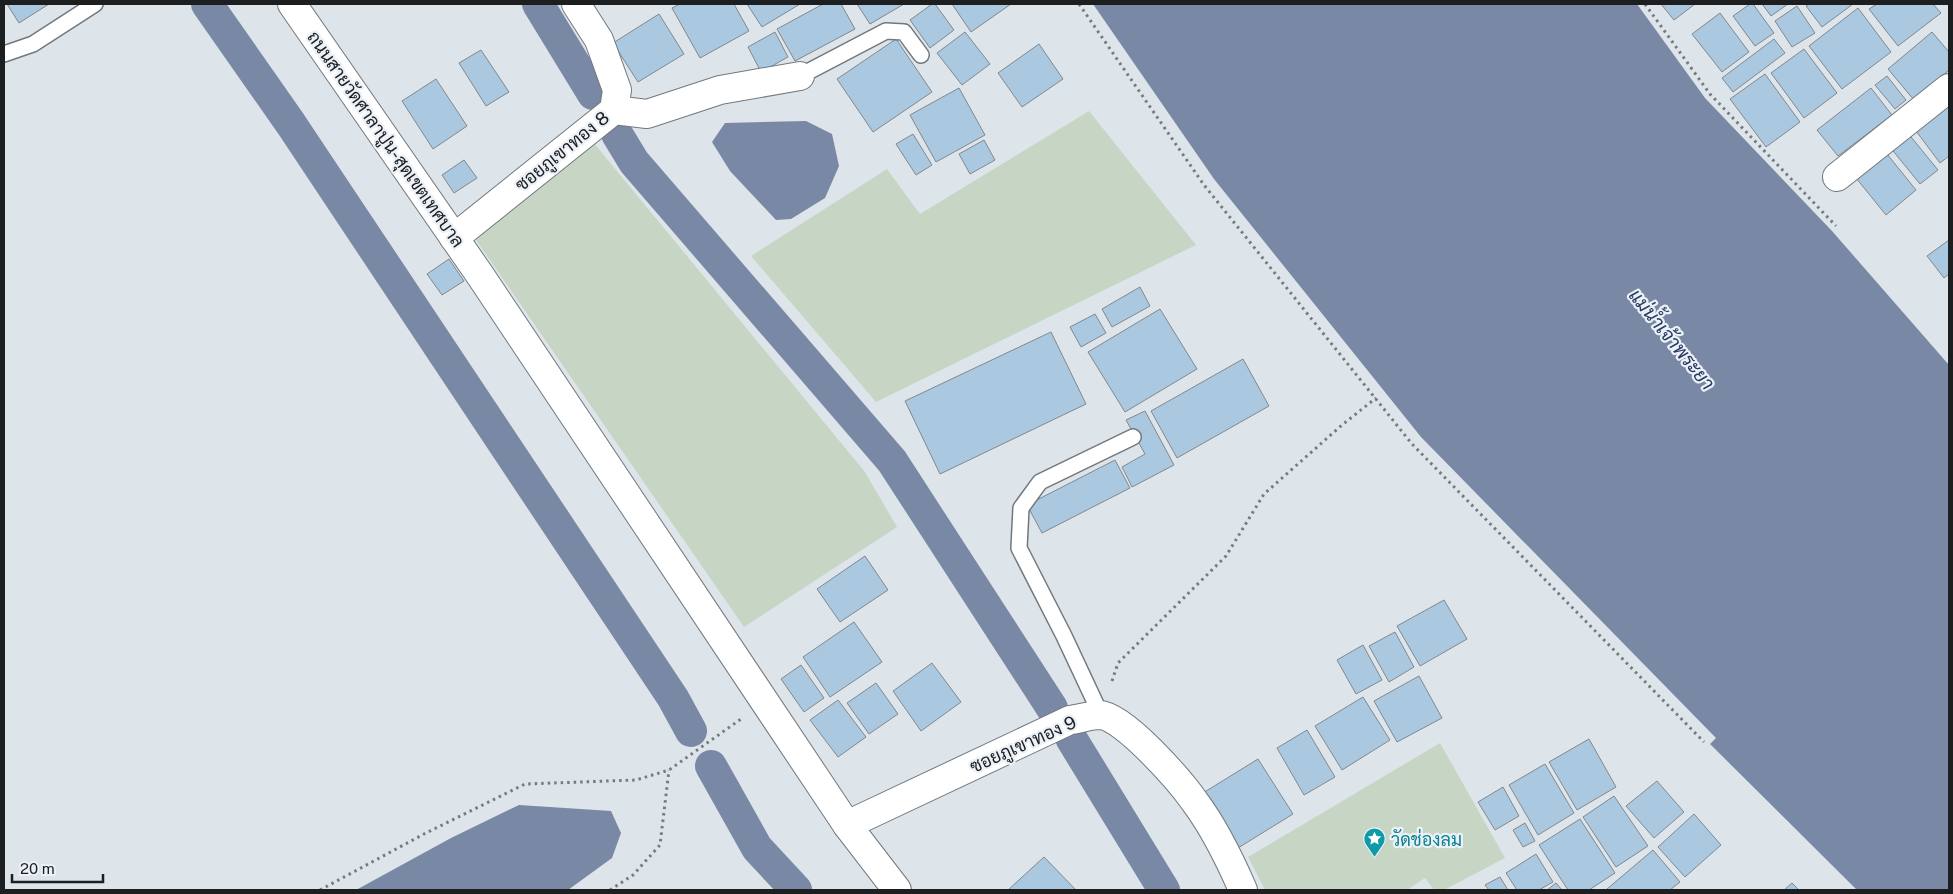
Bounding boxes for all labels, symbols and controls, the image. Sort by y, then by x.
street label: ถนนสายวัดศาลาปูน-สุดเขตเทศบาล [301,27,469,253]
street label: ซอยภูเขาทอง 8 [511,107,615,198]
water label: แม่น้ำเจ้าพระยา [1625,282,1722,394]
street label: ซอยภูเขาทอง 9 [967,711,1081,780]
place icon: วัดช่องลม [1363,827,1387,858]
place label: วัดช่องลม [1391,828,1462,850]
scale bar [12,852,104,884]
text: 20 m [20,860,55,877]

